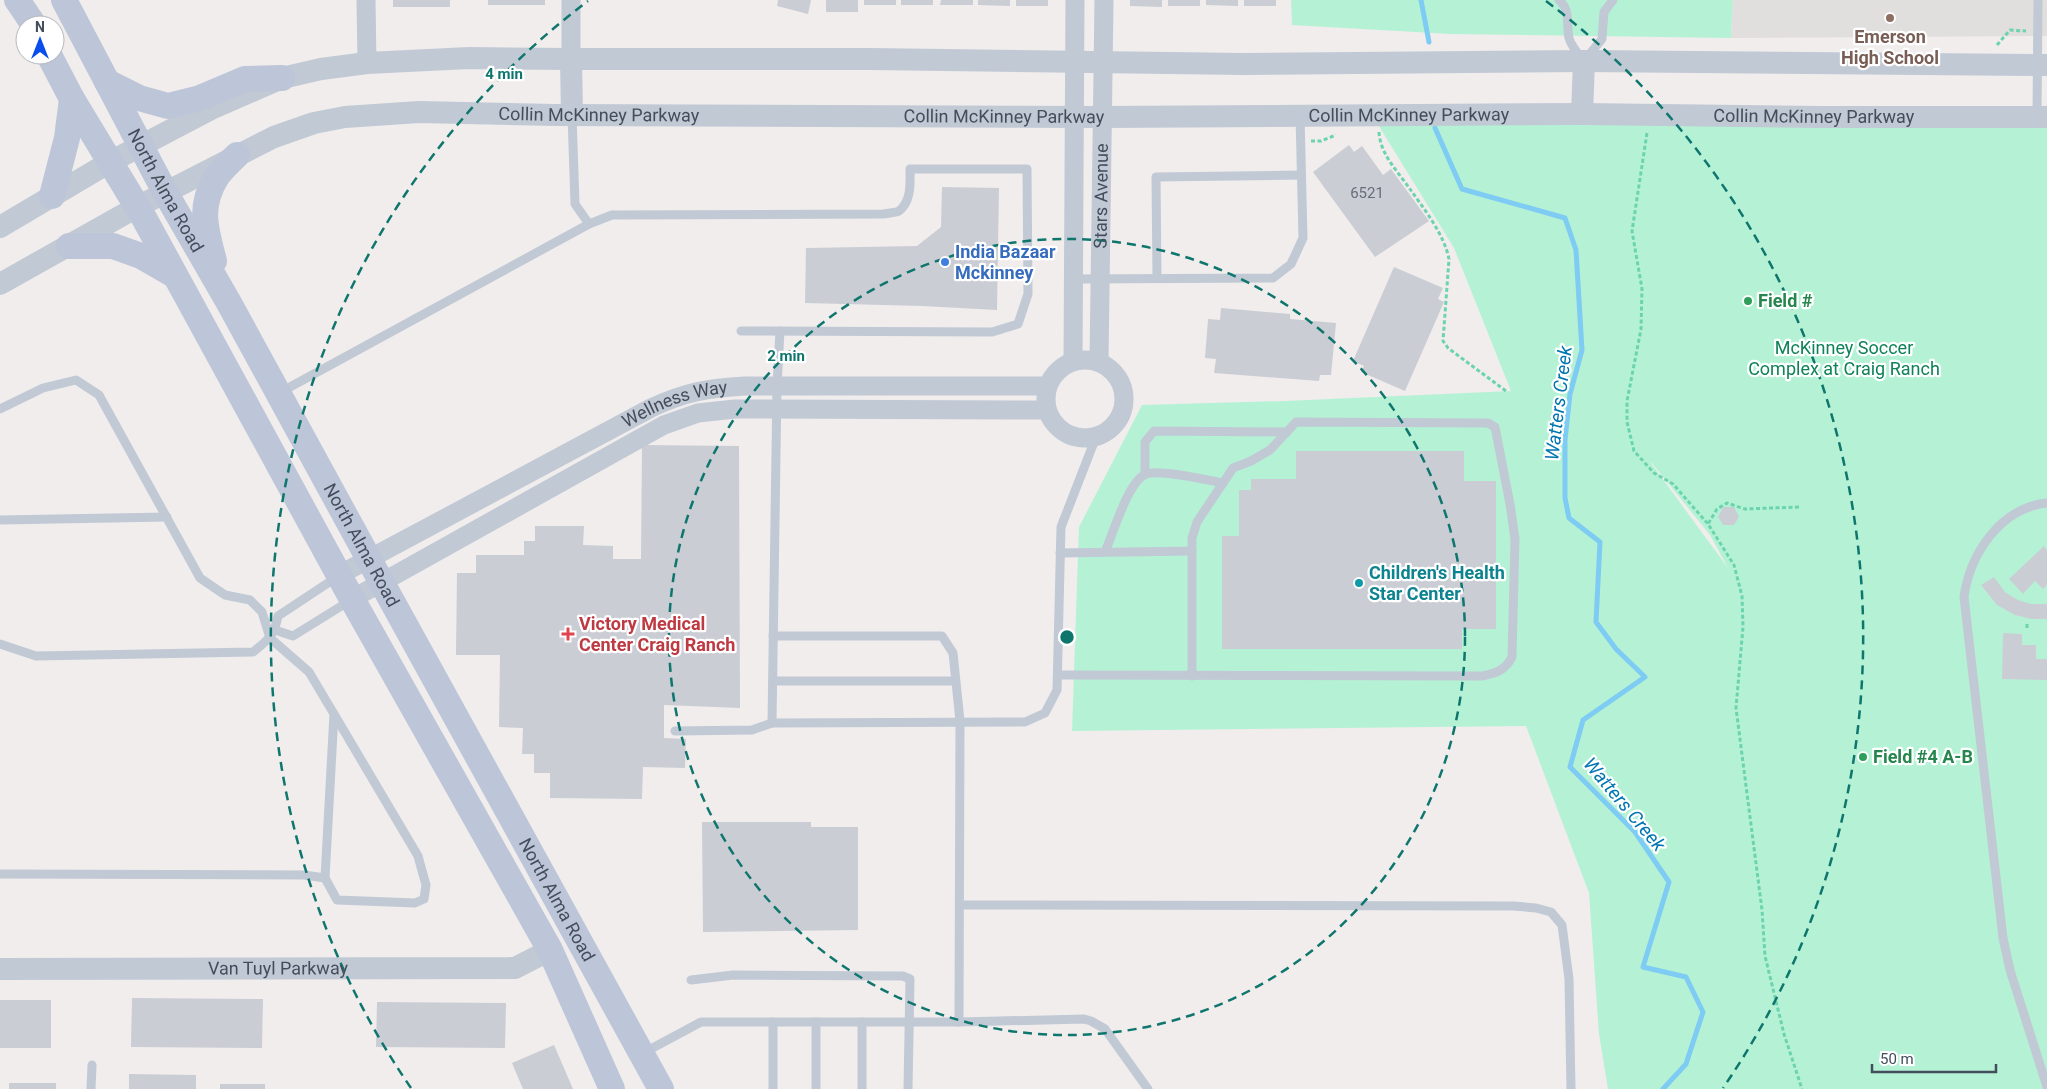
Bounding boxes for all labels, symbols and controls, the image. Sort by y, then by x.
marker: Emerson High School [1884,12,1896,24]
north arrow [15,15,65,65]
text: N [35,19,45,35]
place label: Emerson High School [1841,26,1939,68]
text: 4 min [485,65,523,83]
street label: Collin McKinney Parkway [498,103,700,126]
street label: Collin McKinney Parkway [1308,103,1510,126]
street label: Collin McKinney Parkway [903,105,1105,127]
street label: Collin McKinney Parkway [1713,105,1915,127]
street label: North Alma Road [124,125,208,256]
street label: Stars Avenue [1090,143,1112,249]
house number: 6521 [1350,184,1384,202]
place label: India Bazaar Mckinney [955,241,1056,283]
marker: India Bazaar Mckinney [939,256,951,268]
place label: Field # [1758,290,1813,311]
marker: Field # [1742,295,1754,307]
park label: McKinney Soccer Complex at Craig Ranch [1748,337,1940,379]
water label: Watters Creek [1540,344,1577,462]
text: 2 min [767,347,805,365]
street label: Wellness Way [618,376,729,432]
street label: North Alma Road [320,480,404,610]
place label: Children's Health Star Center [1369,562,1505,604]
marker: Children's Health Star Center [1353,577,1365,589]
place label: Victory Medical Center Craig Ranch [579,613,735,655]
marker: Victory Medical Center Craig Ranch [561,627,575,641]
centre of rings [1058,628,1076,646]
place label: Field #4 A-B [1873,746,1973,767]
marker: Field #4 A-B [1857,751,1869,763]
water label: Watters Creek [1579,753,1671,856]
street label: North Alma Road [515,834,600,965]
street label: Van Tuyl Parkway [208,957,349,979]
scale bar [1872,1042,1996,1074]
text: 50 m [1880,1050,1914,1068]

